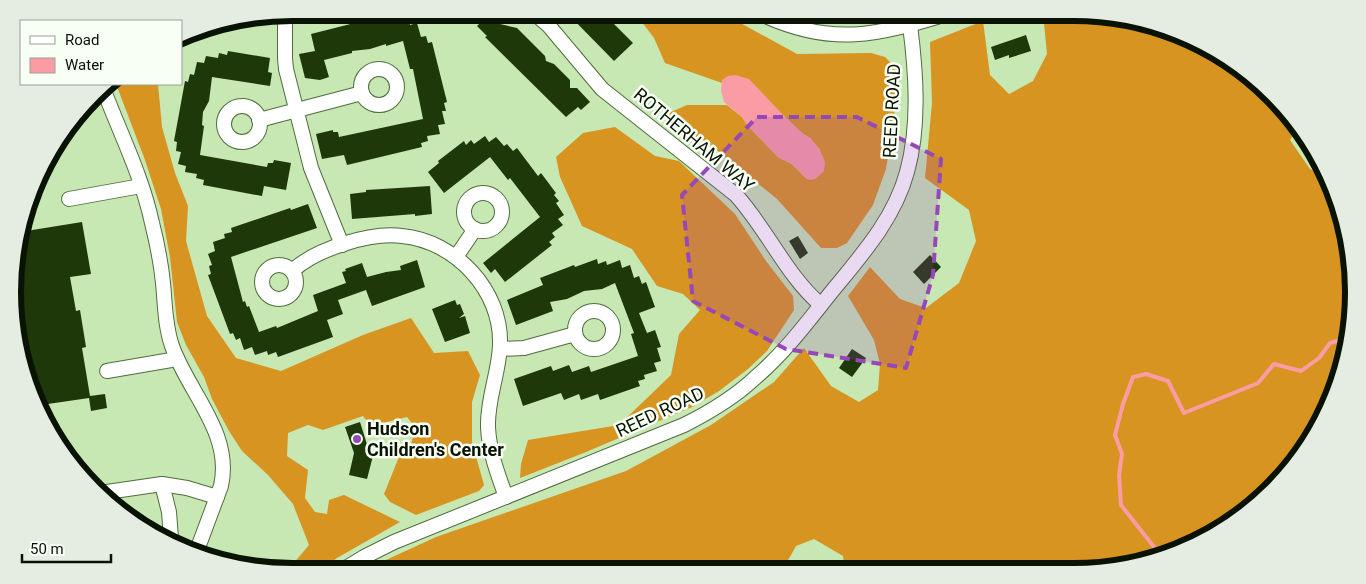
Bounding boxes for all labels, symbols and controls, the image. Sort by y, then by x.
legend [20,20,182,85]
text: Road [65,31,99,49]
text: Water [65,56,104,74]
street label: REED ROAD [879,63,904,159]
street label: ROTHERHAM WAY [630,83,759,196]
street label: REED ROAD [612,382,707,441]
place label: Hudson Children's Center [367,418,504,460]
marker: Hudson Children's Center [351,433,363,445]
scale bar [22,532,111,564]
text: 50 m [30,540,64,558]

